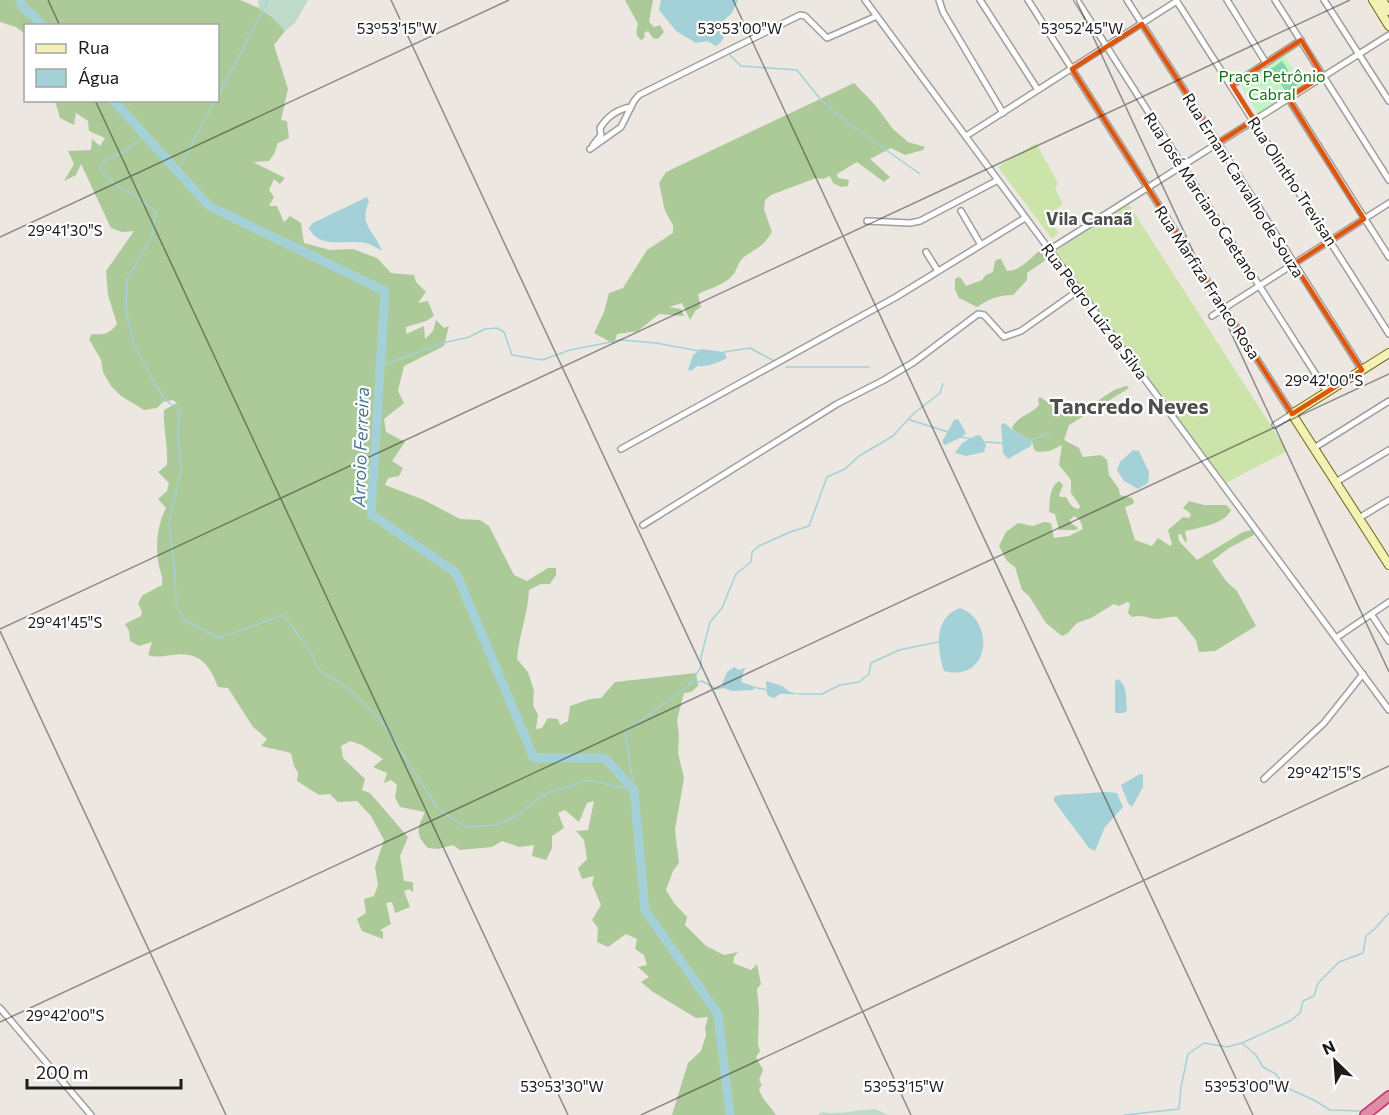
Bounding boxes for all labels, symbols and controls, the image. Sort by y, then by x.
text: 53°53'15"W [357,19,437,37]
text: 53°53'00"W [698,19,782,37]
text: 53°52'45"W [1041,19,1123,37]
legend [24,24,219,102]
text: Rua [78,36,109,58]
text: Água [78,66,119,88]
park label: Praça Petrônio Cabral [1218,66,1326,103]
street label: Rua Ernani Carvalho de Souza [1179,89,1309,281]
street label: Rua José Marciano Caetano [1140,108,1264,284]
street label: Rua Olintho Trevisan [1244,113,1342,249]
street label: Rua Marfiza Franco Rosa [1151,202,1265,362]
district label: Vila Canaã [1046,207,1132,229]
text: 29°41'30"S [27,221,103,239]
street label: Rua Pedro Luiz da Silva [1038,239,1152,383]
text: 29°42'00"S [1285,371,1363,389]
water label: Arroio Ferreira [347,387,373,508]
district label: Tancredo Neves [1049,392,1209,419]
text: 29°41'45"S [28,613,102,631]
text: 29°42'15"S [1287,763,1361,781]
text: 29°42'00"S [26,1006,104,1024]
north arrow [1305,1031,1365,1091]
text: N [1319,1036,1338,1058]
scale bar [27,1052,182,1090]
text: 200 m [36,1061,89,1083]
text: 53°53'30"W [520,1077,604,1095]
text: 53°53'15"W [864,1077,944,1095]
text: 53°53'00"W [1205,1077,1289,1095]

